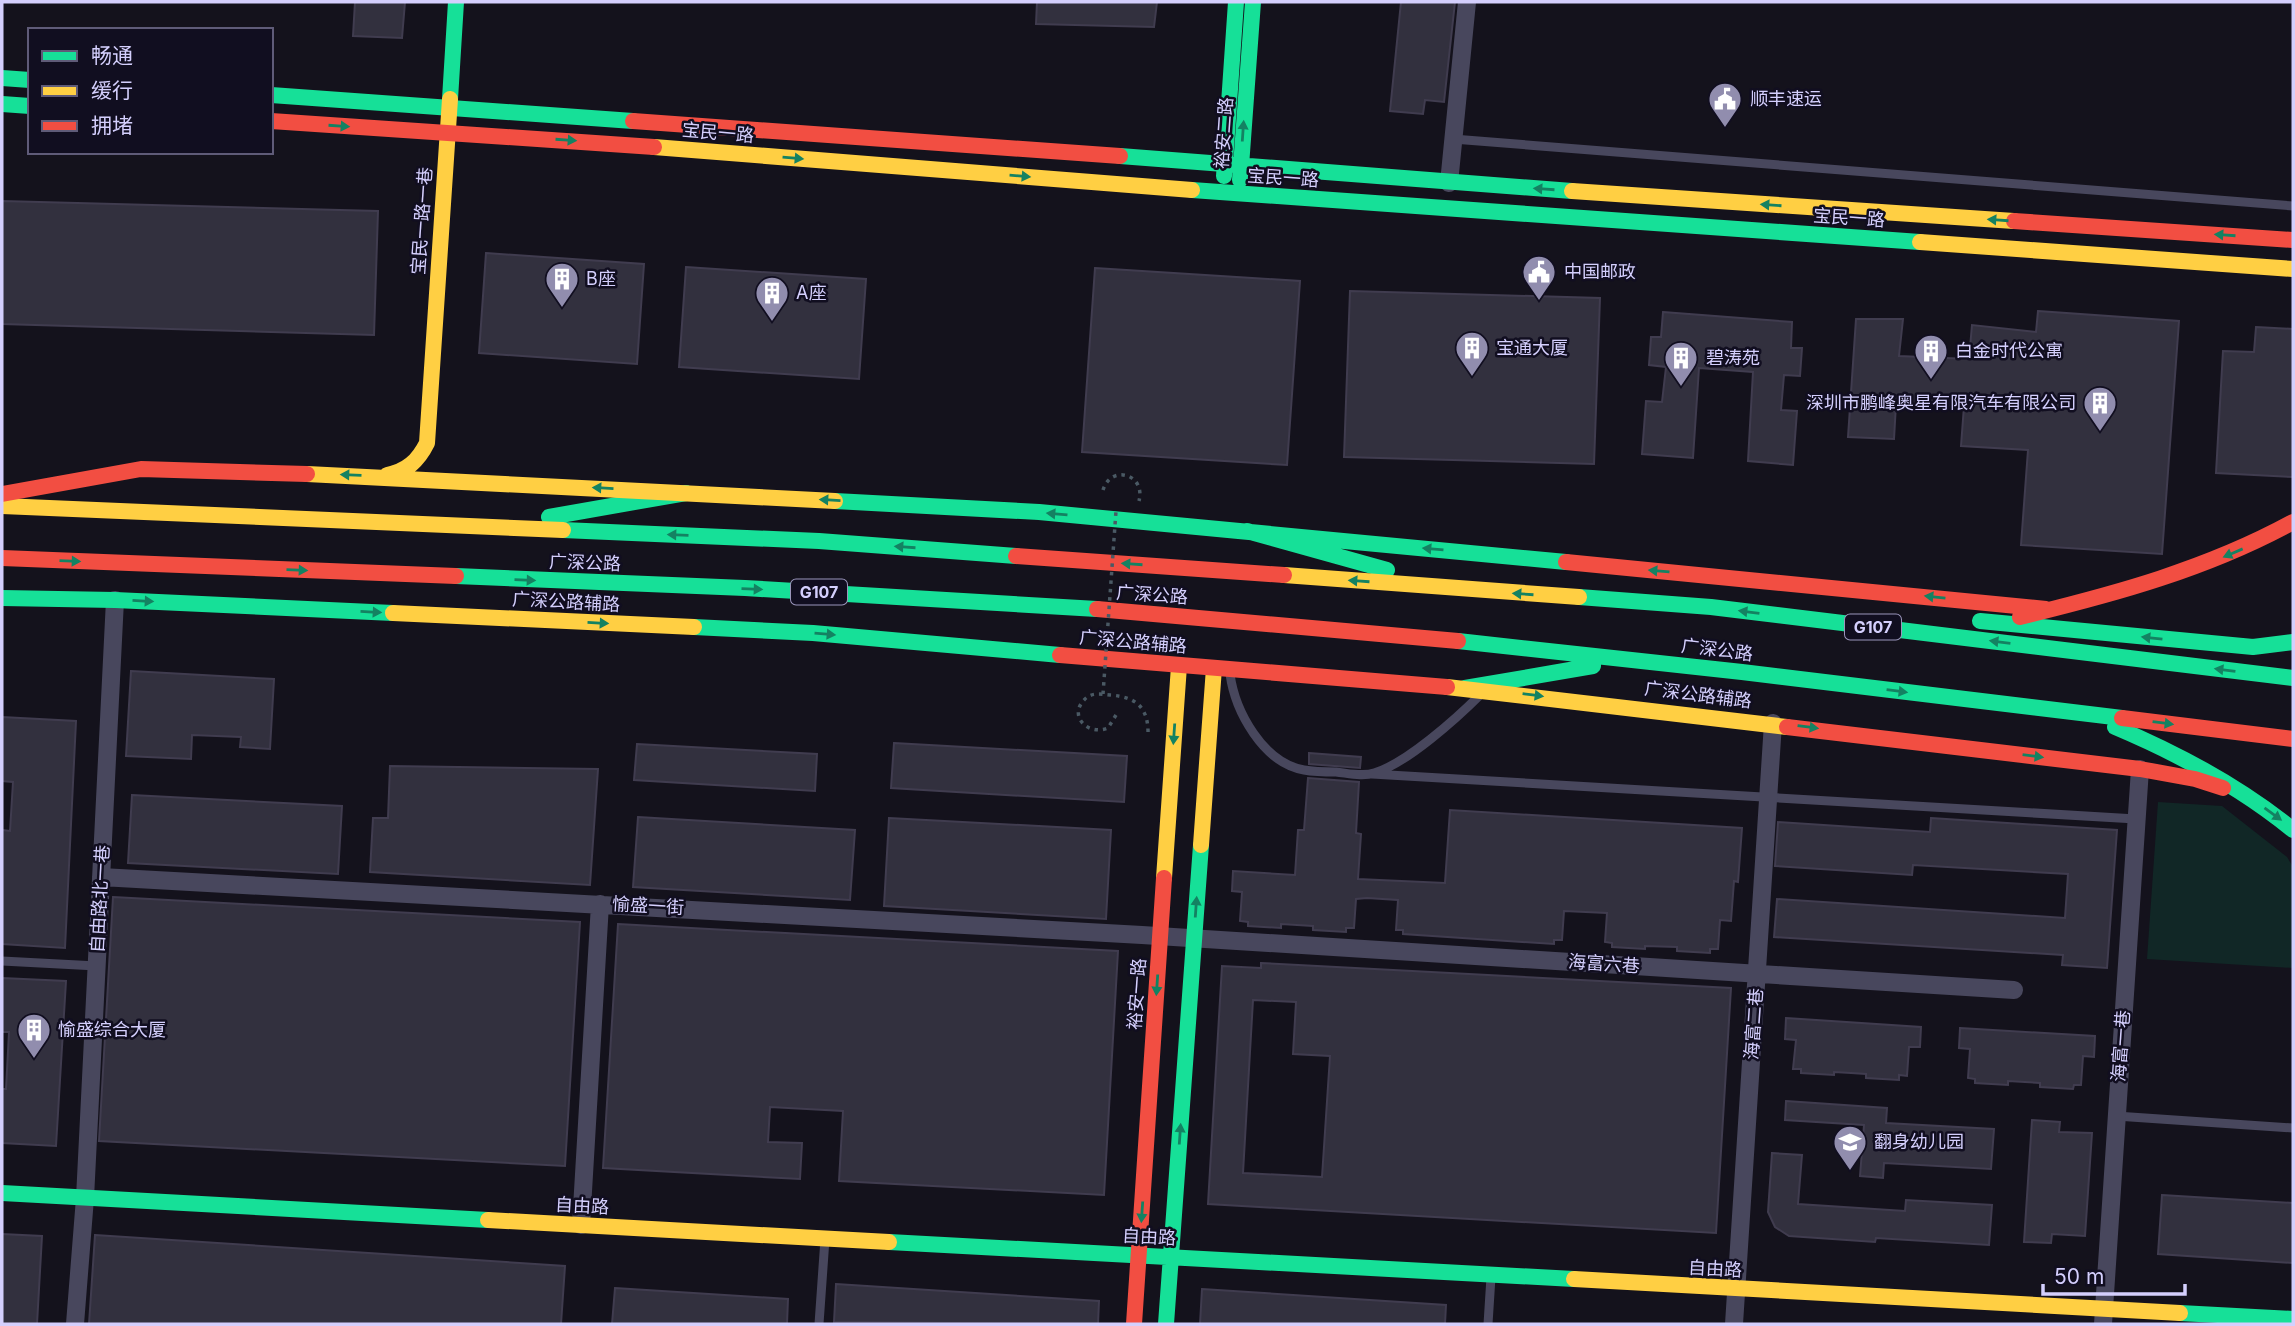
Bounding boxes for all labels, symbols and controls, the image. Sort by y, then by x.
legend [28,28,273,154]
text: 畅通 [91,43,133,68]
text: 缓行 [91,78,133,103]
public building icon: 顺丰速运 [1706,80,1744,129]
place label: 顺丰速运 [1750,88,1822,109]
street label: 裕安二路 [1211,96,1236,170]
text: 拥堵 [91,113,133,138]
street label: 宝民一路 [681,119,755,146]
one-way arrow [1238,119,1249,141]
one-way arrow [329,120,351,131]
one-way arrow [556,135,578,146]
one-way arrow [782,153,804,164]
street label: 宝民一路 [1246,165,1320,190]
street label: 宝民一路一巷 [407,166,436,276]
one-way arrow [1009,171,1031,182]
one-way arrow [1533,184,1555,195]
one-way arrow [1760,199,1782,210]
street label: 宝民一路 [1812,205,1886,230]
one-way arrow [1987,214,2009,225]
one-way arrow [2214,229,2236,240]
public building icon: 中国邮政 [1520,253,1558,302]
building icon: B座 [543,260,581,309]
place label: 中国邮政 [1564,261,1636,282]
place label: B座 [586,268,616,289]
building icon: A座 [753,274,791,323]
place label: A座 [796,282,826,303]
building icon: 宝通大厦 [1453,329,1491,378]
building icon: 白金时代公寓 [1912,332,1950,381]
place label: 宝通大厦 [1496,337,1568,358]
building icon: 碧涛苑 [1662,339,1700,388]
place label: 白金时代公寓 [1955,340,2063,361]
place label: 碧涛苑 [1706,347,1760,368]
building icon: 深圳市鹏峰奥星有限汽车有限公司 [2081,384,2119,433]
place label: 深圳市鹏峰奥星有限汽车有限公司 [1806,392,2076,413]
one-way arrow [340,470,362,481]
one-way arrow [591,482,613,493]
one-way arrow [819,495,841,506]
one-way arrow [1046,508,1068,519]
one-way arrow [667,529,689,540]
one-way arrow [894,541,916,552]
one-way arrow [1422,543,1444,554]
one-way arrow [2222,548,2243,559]
street label: 广深公路 [549,551,621,574]
one-way arrow [59,555,81,566]
one-way arrow [1121,558,1143,569]
one-way arrow [286,565,308,576]
one-way arrow [1648,565,1670,576]
one-way arrow [514,574,536,585]
one-way arrow [1348,575,1370,586]
road number: G107 [791,580,847,604]
street label: 广深公路 [1115,582,1189,607]
one-way arrow [741,584,763,595]
street label: 广深公路辅路 [512,588,621,615]
one-way arrow [1512,588,1534,599]
one-way arrow [1923,592,1945,603]
one-way arrow [133,596,155,607]
one-way arrow [360,606,382,617]
one-way arrow [1738,607,1760,618]
road number: G107 [1845,614,1901,640]
one-way arrow [587,617,609,628]
street label: 广深公路辅路 [1078,626,1188,657]
one-way arrow [814,629,836,640]
one-way arrow [2141,632,2163,643]
street label: 广深公路 [1680,635,1754,664]
one-way arrow [1988,637,2010,648]
one-way arrow [2214,664,2236,675]
street label: 广深公路辅路 [1643,678,1753,712]
one-way arrow [1886,686,1908,697]
one-way arrow [1522,690,1544,701]
one-way arrow [2153,718,2175,729]
one-way arrow [1797,722,1819,733]
one-way arrow [1169,723,1180,745]
one-way arrow [2023,750,2045,761]
one-way arrow [2264,807,2282,821]
street label: 自由路北一巷 [86,844,113,953]
street label: 愉盛一街 [612,893,685,918]
one-way arrow [1191,896,1202,918]
street label: 海富六巷 [1567,951,1641,976]
street label: 裕安一路 [1124,957,1149,1031]
one-way arrow [1151,975,1162,997]
street label: 海富二巷 [1741,987,1766,1061]
street label: 海富一巷 [2108,1009,2133,1083]
building icon: 愉盛综合大厦 [15,1011,53,1060]
place label: 愉盛综合大厦 [58,1019,166,1040]
one-way arrow [1175,1123,1186,1145]
school or university icon: 翻身幼儿园 [1831,1123,1869,1172]
place label: 翻身幼儿园 [1874,1131,1964,1152]
street label: 自由路 [555,1194,610,1217]
one-way arrow [1136,1202,1147,1224]
street label: 自由路 [1122,1225,1177,1248]
scale bar [2043,1252,2185,1296]
street label: 自由路 [1688,1257,1743,1280]
text: 50 m [2054,1264,2104,1289]

